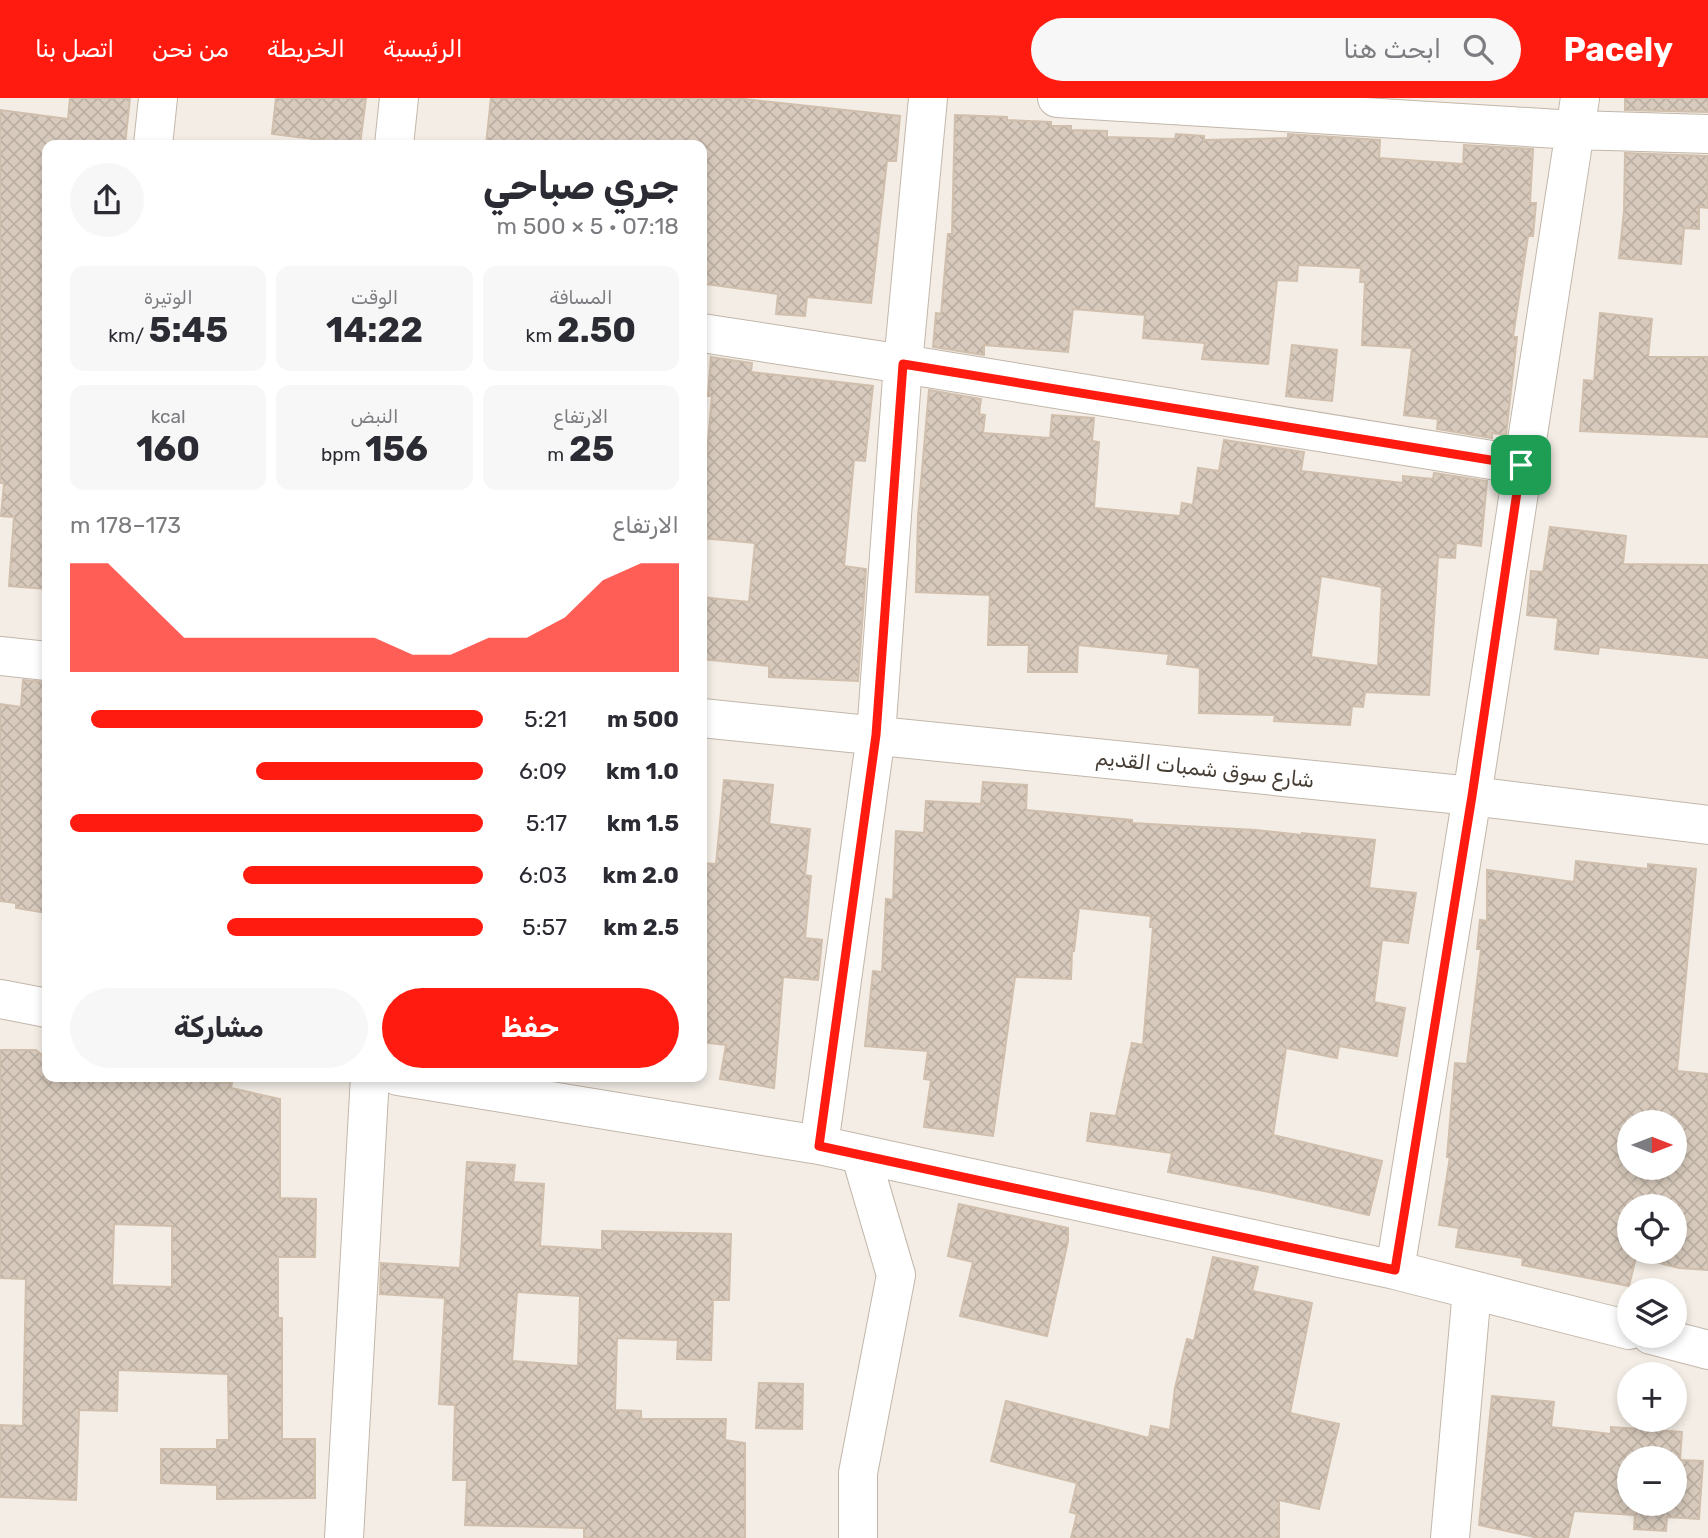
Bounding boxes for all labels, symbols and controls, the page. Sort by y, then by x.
search box [1031,18,1521,81]
icon: search [1459,30,1497,68]
text: Pacely [1563,30,1673,69]
text: ابحث هنا [1343,34,1441,65]
text: اتصل بنا [35,35,114,63]
text: من نحن [152,35,229,63]
text: الخريطة [267,35,345,63]
text: الرئيسية [383,35,463,63]
button: share [70,163,144,237]
text: جري صباحي [483,163,679,209]
text: 07:18 · 5 × 500 m [497,212,679,240]
text: الوتيرة [144,286,193,309]
text: الوقت [351,286,398,309]
text: المسافة [549,286,612,309]
text: 5:45 [149,309,228,351]
text: 14:22 [326,309,423,351]
text: 2.50 [557,309,636,351]
text: /km [108,324,149,347]
text: km [526,324,557,347]
text: kcal [151,405,186,428]
text: النبض [351,405,398,428]
text: الارتفاع [553,405,608,428]
text: 160 [136,428,200,470]
text: 156 [365,428,428,470]
text: 25 [569,428,614,470]
pin [1491,435,1551,495]
text: bpm [321,443,365,466]
text: m [547,443,569,466]
icon: arrive [1502,446,1540,484]
text: 173–178 m [70,511,181,539]
text: الارتفاع [613,511,679,539]
text: 5:21 [524,705,567,733]
text: 500 m [607,705,679,733]
street label: شارع سوق شمبات القديم [1094,745,1316,794]
text: 6:09 [519,757,567,785]
text: 1.0 km [606,757,679,785]
text: 5:17 [526,809,567,837]
text: 1.5 km [607,809,679,837]
text: 6:03 [519,861,567,889]
text: 2.0 km [603,861,679,889]
text: 5:57 [522,913,567,941]
text: 2.5 km [603,913,679,941]
button: مشاركة [70,988,368,1068]
button: حفظ [382,988,679,1068]
north arrow [1617,1110,1687,1180]
map controls [1617,1110,1687,1516]
button: locate [1617,1194,1687,1264]
button: layers [1617,1278,1687,1348]
button: + [1617,1362,1687,1432]
button: − [1617,1446,1687,1516]

